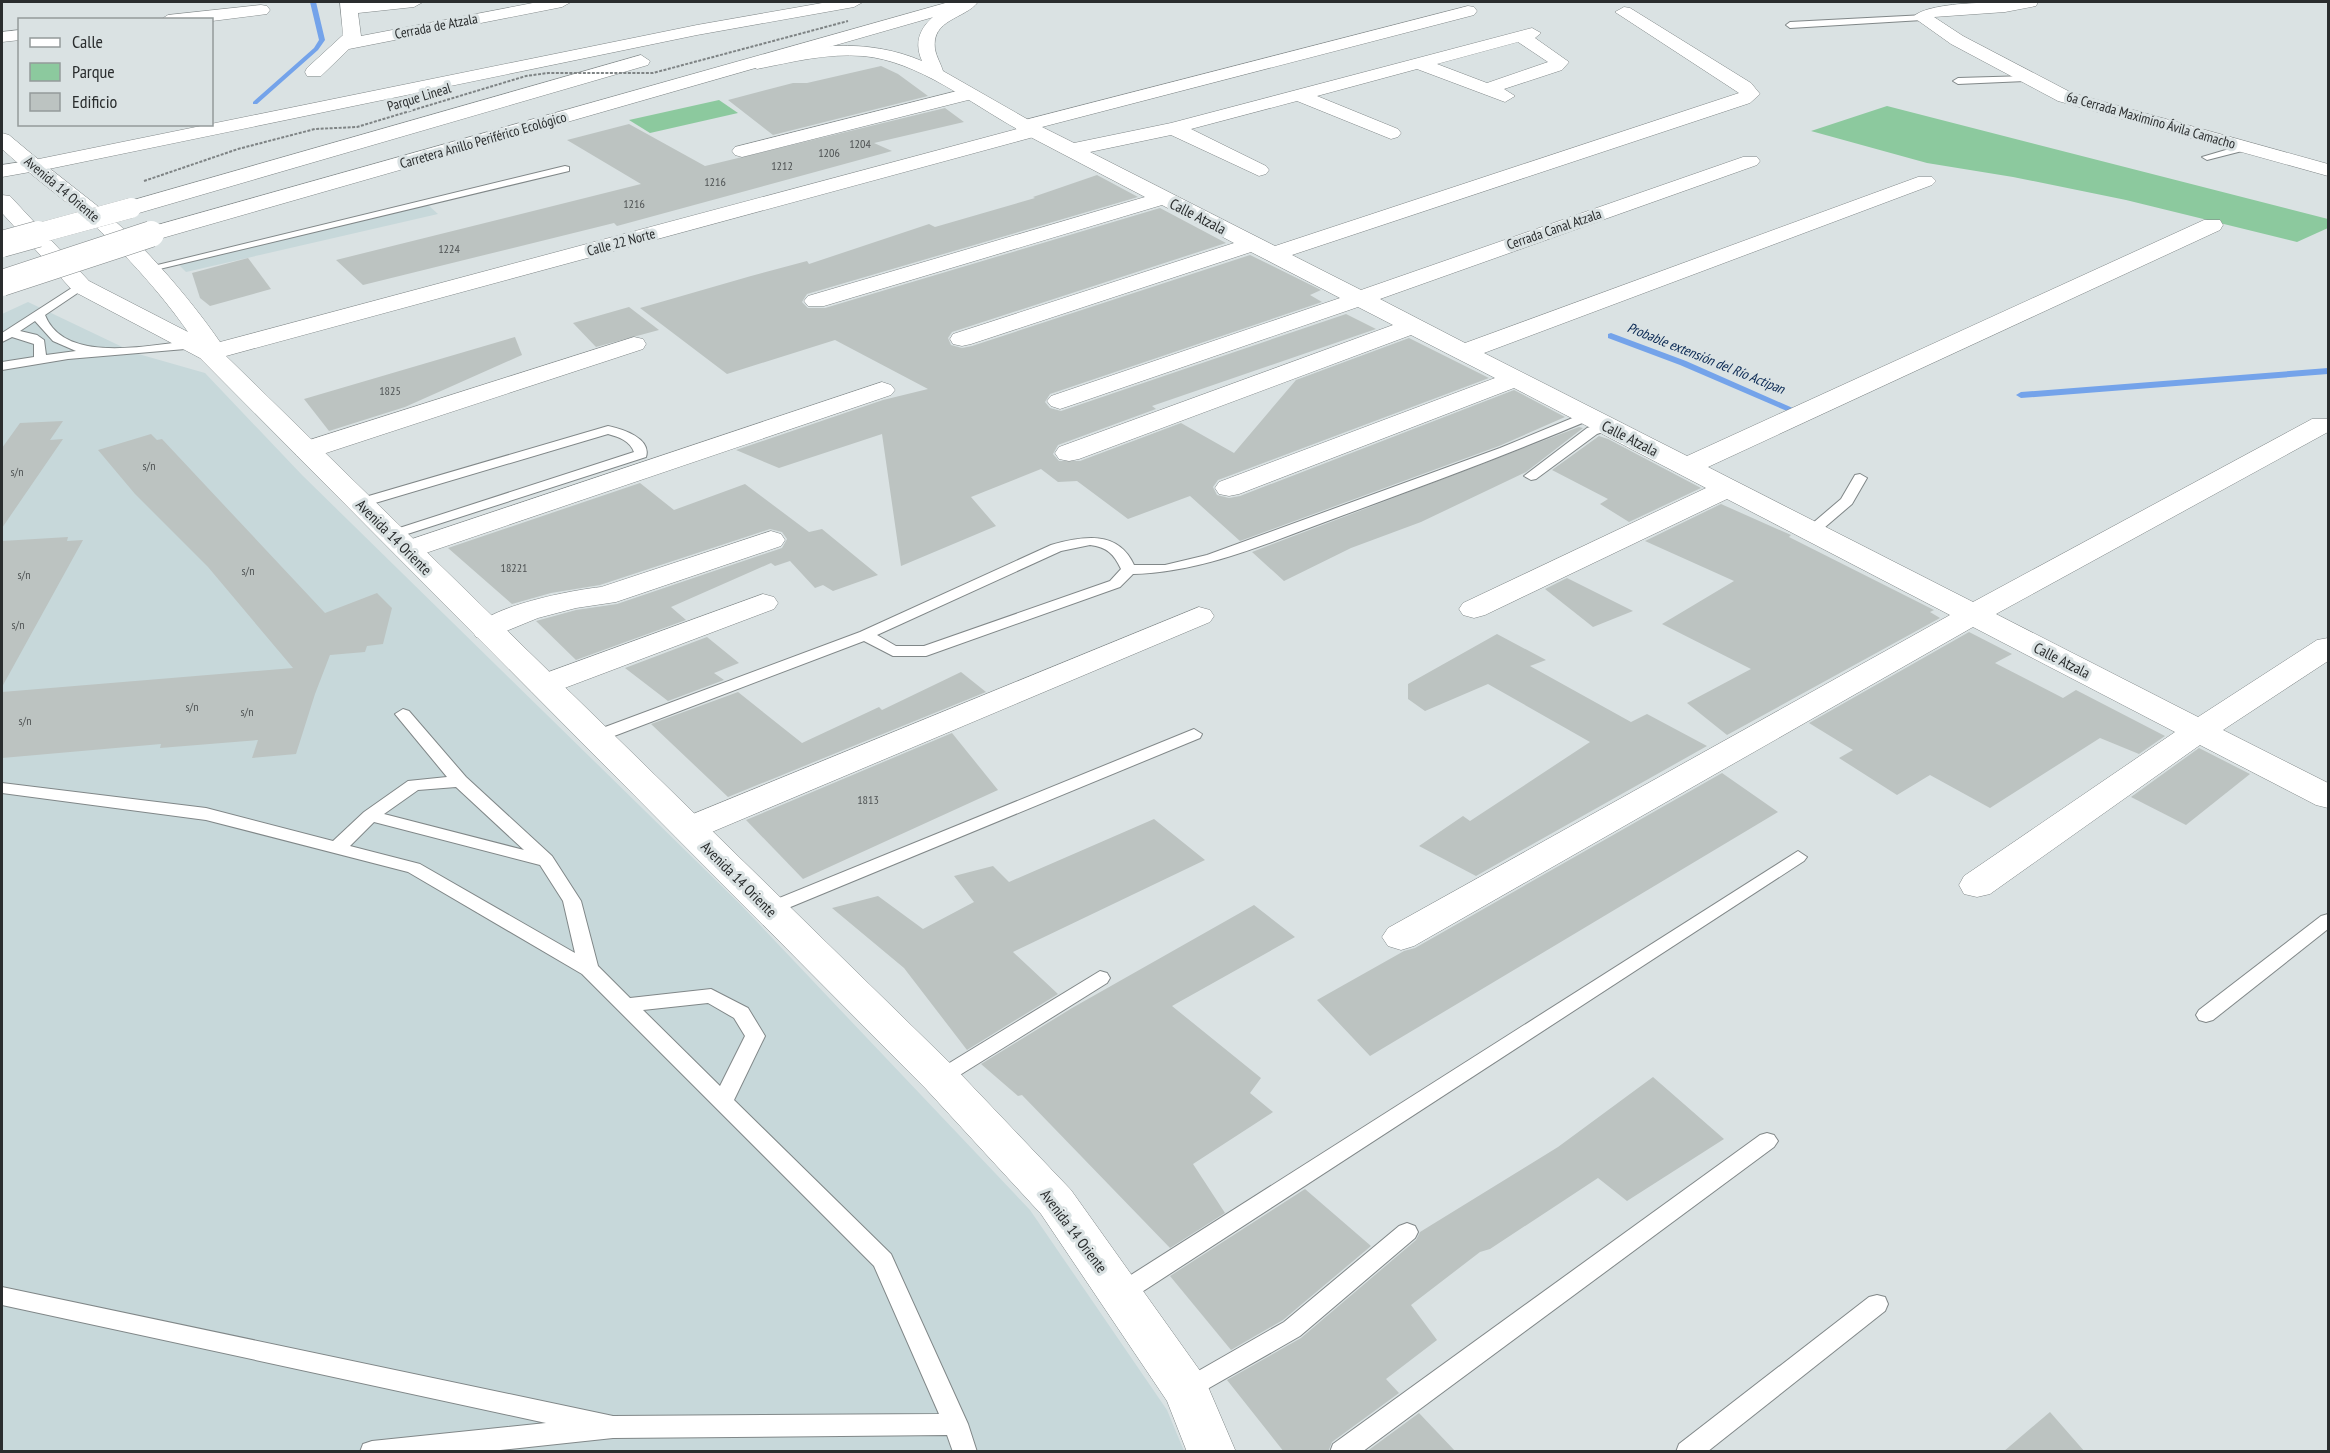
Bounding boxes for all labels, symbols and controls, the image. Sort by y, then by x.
street label: Cerrada de Atzala [393,9,479,43]
legend [18,18,213,126]
text: Calle [72,30,103,53]
text: Parque [72,60,115,83]
street label: Parque Lineal [385,79,454,115]
street label: 6a Cerrada Maximino Ávila Camacho [2064,87,2238,153]
text: Edificio [72,90,118,113]
street label: Carretera Anillo Periférico Ecológico [398,108,568,172]
house number: 1204 [849,136,871,151]
house number: 1206 [818,145,840,160]
street label: Avenida 14 Oriente [21,152,103,226]
house number: 1212 [771,158,793,173]
house number: 1216 [704,174,726,189]
street label: Calle Atzala [1167,194,1229,238]
house number: 1216 [623,196,645,211]
street label: Cerrada Canal Atzala [1504,204,1604,254]
street label: Calle 22 Norte [585,224,657,260]
house number: 1224 [438,241,460,256]
water label: Probable extensión del Río Actipan [1625,318,1788,398]
house number: 1825 [379,383,401,398]
street label: Calle Atzala [1599,416,1661,460]
house number: s/n [143,458,155,473]
house number: s/n [11,464,23,479]
street label: Avenida 14 Oriente [352,495,436,579]
house number: 18221 [500,560,528,575]
house number: s/n [242,563,254,578]
house number: s/n [18,567,30,582]
house number: s/n [12,617,24,632]
street label: Calle Atzala [2031,638,2093,682]
house number: s/n [186,699,198,714]
house number: s/n [241,704,253,719]
house number: s/n [19,713,31,728]
house number: 1813 [857,792,879,807]
street label: Avenida 14 Oriente [697,837,781,921]
street label: Avenida 14 Oriente [1036,1186,1112,1276]

